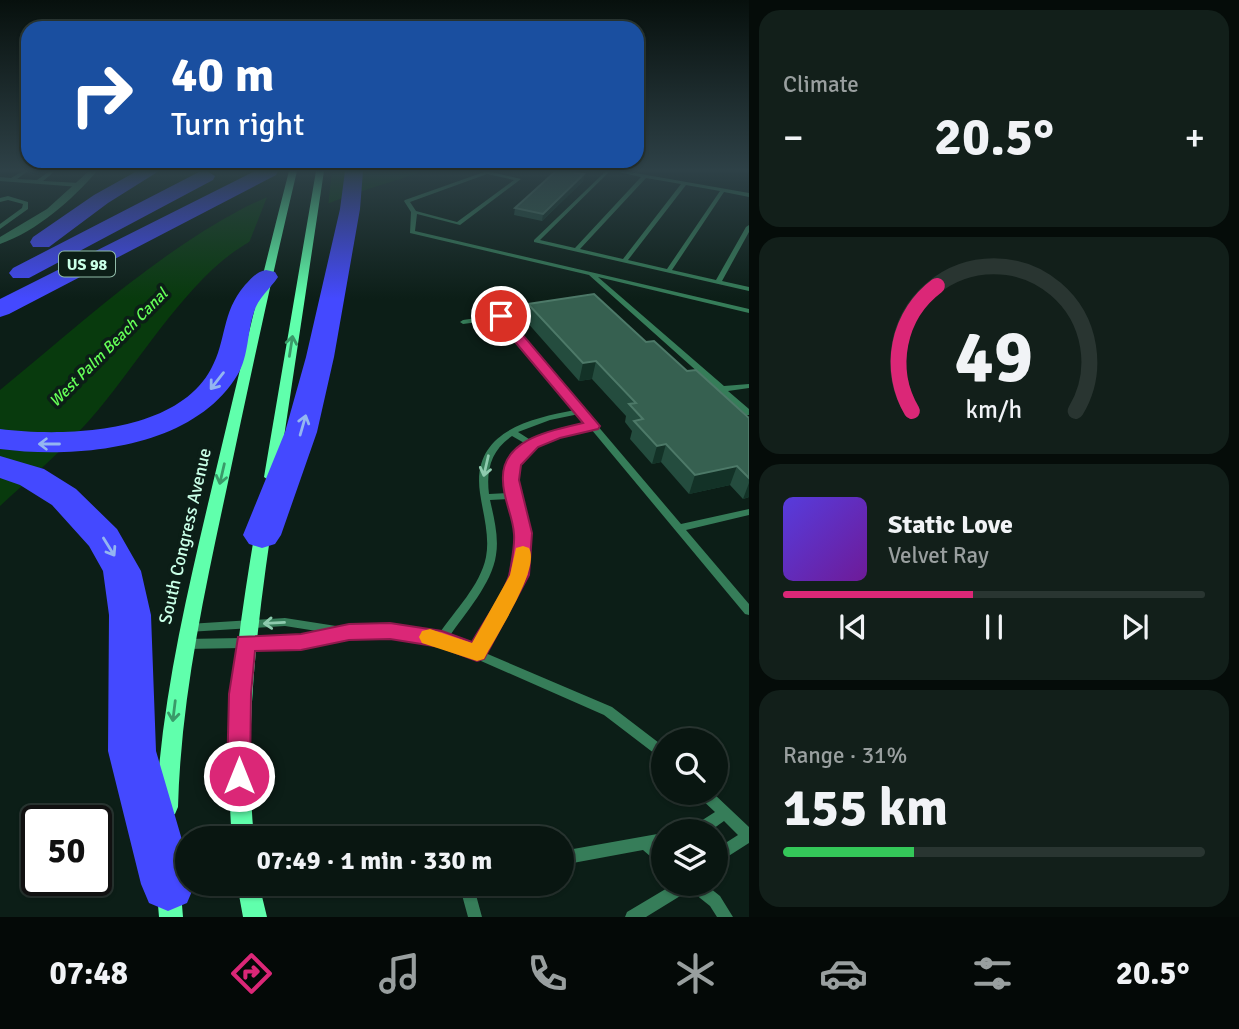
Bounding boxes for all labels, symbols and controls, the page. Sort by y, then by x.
text: 40 m [171,45,274,105]
icon: right [56,49,147,140]
text: Climate [783,70,859,99]
text: Turn right [171,105,304,144]
text: 20.5° [934,105,1054,169]
text: − [783,114,804,161]
text: + [1184,114,1205,161]
road number: US 98 [59,252,115,276]
water label: West Palm Beach Canal [45,283,173,411]
pin [471,286,531,346]
icon: arrive [482,297,520,335]
text: 49 [955,314,1033,403]
one-way arrow [285,335,298,358]
one-way arrow [210,371,225,390]
text: km/h [966,394,1022,425]
one-way arrow [297,414,310,437]
one-way arrow [38,437,61,451]
street label: South Congress Avenue [154,446,216,626]
one-way arrow [478,455,491,477]
one-way arrow [215,462,229,485]
text: Static Love [888,509,1013,541]
one-way arrow [102,537,117,556]
text: Velvet Ray [888,541,989,570]
icon: previous [834,608,872,646]
icon: pause [975,608,1013,646]
icon: next [1116,608,1154,646]
one-way arrow [263,617,286,630]
one-way arrow [167,699,180,722]
map controls [651,728,728,896]
button: search [651,728,728,805]
position arrow [202,739,276,813]
text: Range · 31% [783,741,907,770]
text: 155 km [783,776,948,840]
speed limit sign: 50 [21,805,112,896]
button: layers [651,819,728,896]
text: 07:49 · 1 min · 330 m [257,845,492,877]
icon: directions [227,949,276,998]
icon: music [375,949,424,998]
icon: phone [523,949,572,998]
icon: climate [671,949,720,998]
icon: car [819,949,868,998]
icon: filters [968,949,1017,998]
text: 07:48 [50,954,128,993]
text: 20.5° [1116,954,1189,993]

